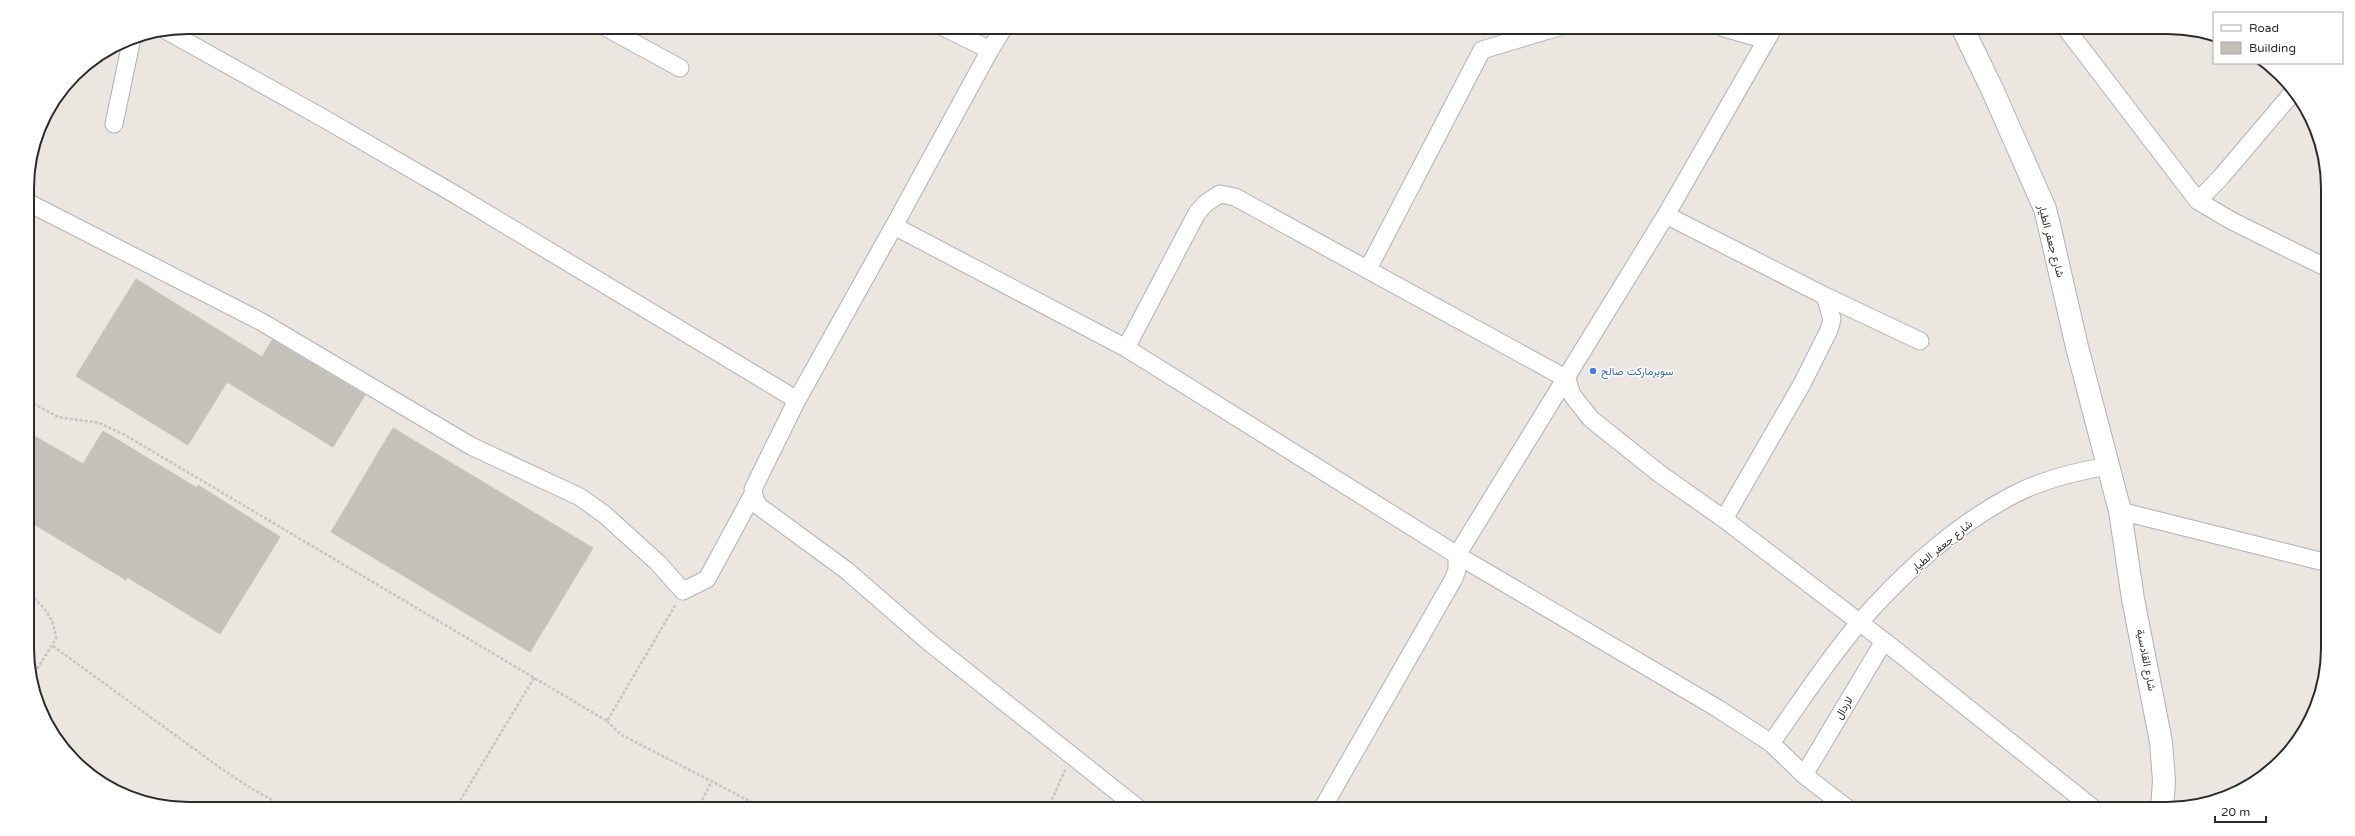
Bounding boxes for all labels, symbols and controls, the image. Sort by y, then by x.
legend [2213,12,2343,64]
text: Road [2249,21,2279,35]
text: Building [2249,41,2296,55]
street label: شارع جعفر الطيار [2034,202,2067,279]
place label: سوبرماركت صالح [1601,365,1674,379]
marker: سوبرماركت صالح [1588,366,1598,376]
street label: شارع جعفر الطيار [1908,517,1976,576]
street label: شارع القادسية [2133,628,2158,693]
street label: لاردال [1832,694,1856,722]
scale bar [2215,798,2266,824]
text: 20 m [2221,805,2250,819]

